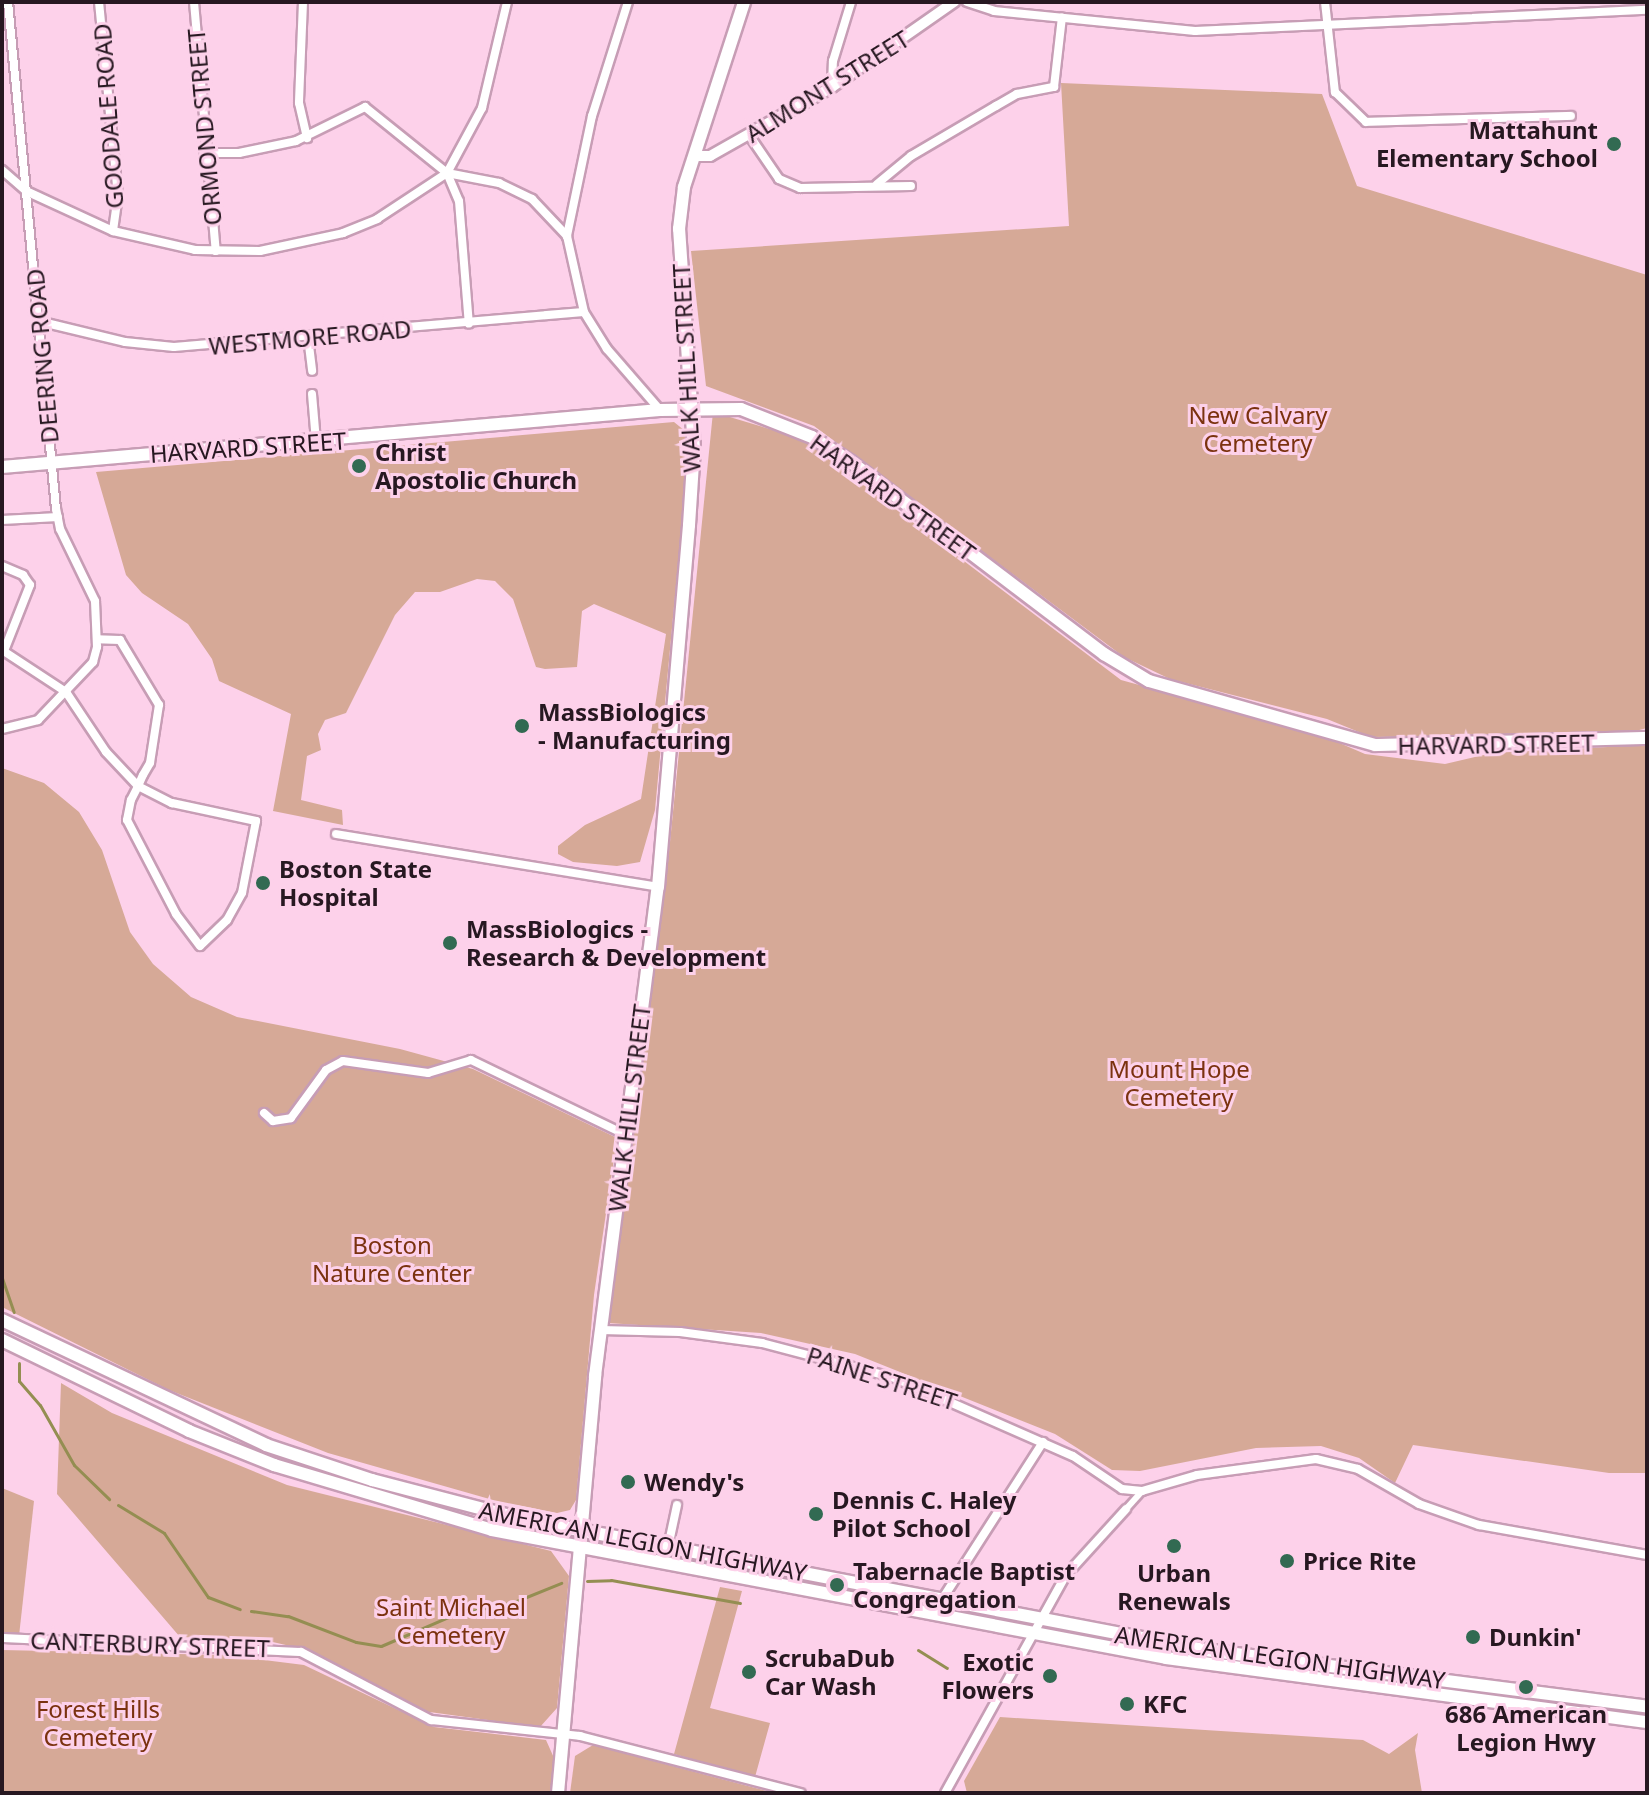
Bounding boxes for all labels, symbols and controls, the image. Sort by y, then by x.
street label: GOODALE ROAD [87,22,129,210]
street label: ALMONT STREET [740,24,914,148]
street label: ORMOND STREET [181,27,227,227]
place label: Mattahunt Elementary School [1376,116,1598,172]
marker: Mattahunt Elementary School [1605,135,1623,153]
street label: WALK HILL STREET [666,263,706,473]
street label: DEERING ROAD [20,267,64,445]
street label: WESTMORE ROAD [208,314,412,360]
park label: New Calvary Cemetery [1188,401,1328,457]
street label: HARVARD STREET [149,426,347,468]
street label: HARVARD STREET [805,427,981,567]
place label: Christ Apostolic Church [375,438,577,494]
marker: Christ Apostolic Church [350,457,368,475]
place label: MassBiologics - Manufacturing [538,698,731,754]
marker: MassBiologics - Manufacturing [513,717,531,735]
street label: HARVARD STREET [1397,728,1595,760]
place label: Boston State Hospital [279,855,432,911]
marker: Boston State Hospital [254,874,272,892]
place label: MassBiologics - Research & Development [466,915,766,971]
marker: MassBiologics - Research & Development [441,934,459,952]
street label: WALK HILL STREET [602,1002,656,1214]
park label: Mount Hope Cemetery [1108,1055,1250,1111]
park label: Boston Nature Center [312,1231,472,1287]
street label: PAINE STREET [803,1340,961,1416]
place label: Wendy's [644,1468,744,1496]
marker: Wendy's [619,1473,637,1491]
place label: Dennis C. Haley Pilot School [832,1486,1016,1542]
street label: AMERICAN LEGION HIGHWAY [477,1495,809,1587]
marker: Dennis C. Haley Pilot School [807,1505,825,1523]
marker: Urban Renewals [1165,1537,1183,1555]
place label: Price Rite [1303,1547,1416,1575]
marker: Price Rite [1278,1552,1296,1570]
place label: Tabernacle Baptist Congregation [853,1557,1075,1613]
place label: Urban Renewals [1117,1559,1231,1615]
marker: Tabernacle Baptist Congregation [828,1576,846,1594]
park label: Saint Michael Cemetery [376,1593,526,1649]
street label: AMERICAN LEGION HIGHWAY [1113,1620,1447,1694]
place label: Dunkin' [1489,1623,1582,1651]
street label: CANTERBURY STREET [30,1625,270,1663]
marker: Dunkin' [1464,1628,1482,1646]
place label: ScrubaDub Car Wash [765,1644,895,1700]
place label: Exotic Flowers [942,1648,1034,1704]
marker: ScrubaDub Car Wash [740,1663,758,1681]
marker: Exotic Flowers [1041,1667,1059,1685]
marker: 686 American Legion Hwy [1517,1678,1535,1696]
place label: KFC [1143,1690,1188,1718]
park label: Forest Hills Cemetery [36,1695,160,1751]
marker: KFC [1118,1695,1136,1713]
place label: 686 American Legion Hwy [1445,1700,1607,1756]

